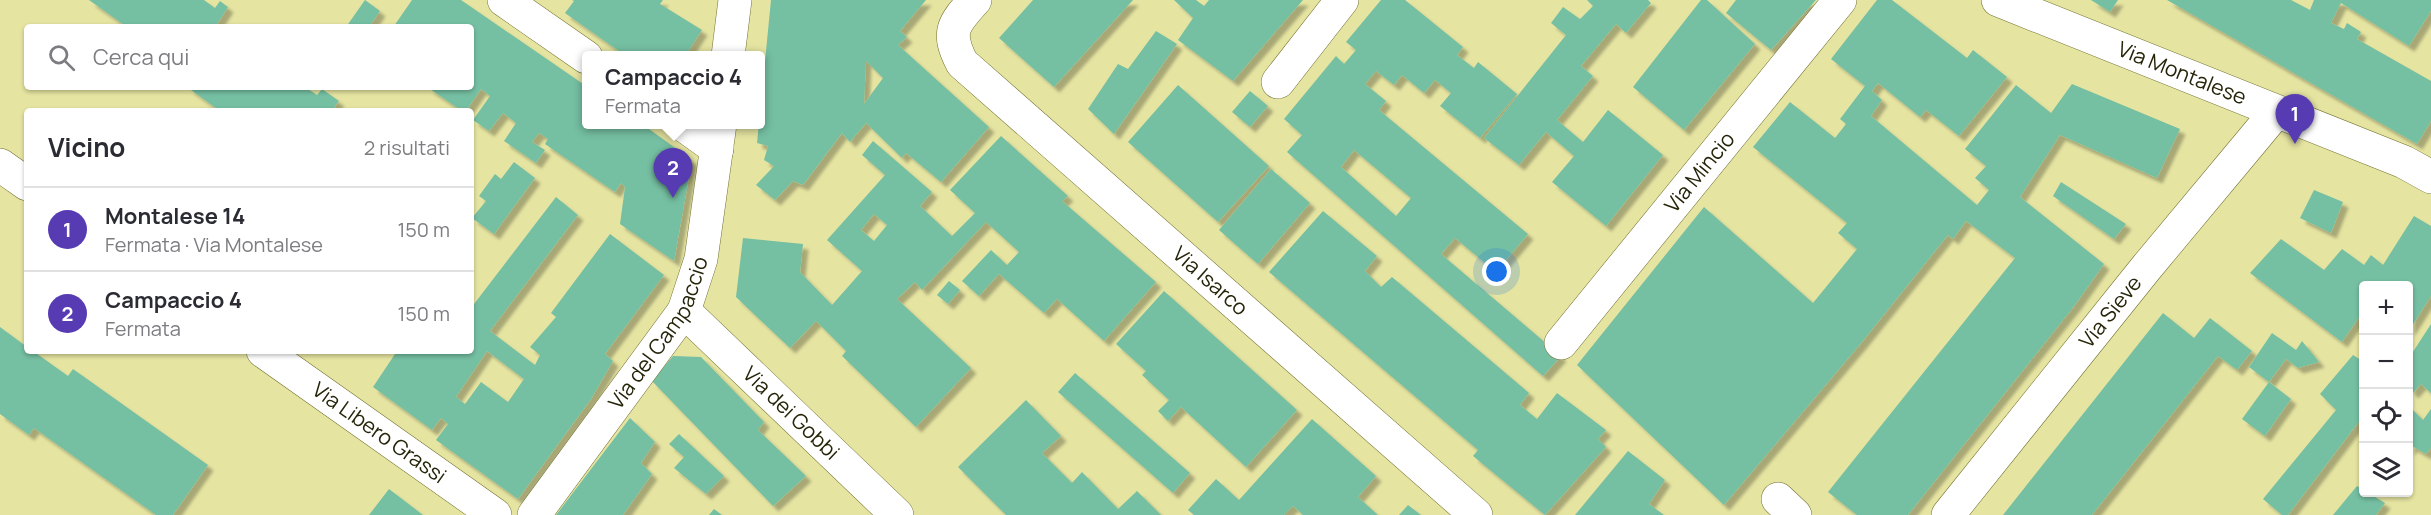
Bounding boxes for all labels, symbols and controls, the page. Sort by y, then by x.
search box [24,24,474,90]
street label: Via Montalese [2114,34,2251,111]
icon: search [45,41,78,74]
text: Cerca qui [93,42,189,72]
popup [582,51,765,129]
text: Campaccio 4 [605,62,742,92]
text: Fermata [605,92,681,119]
pin: 1 [2276,94,2314,144]
street label: Via Mincio [1658,125,1740,218]
text: Vicino [48,129,125,165]
text: 2 risultati [364,134,450,161]
pin: 2 [654,148,692,198]
text: Montalese 14 [105,201,245,231]
text: 1 [63,216,72,243]
text: 150 m [397,216,450,243]
text: Fermata · Via Montalese [105,231,323,258]
street label: Via Isarco [1167,240,1254,321]
street label: Via del Campaccio [601,253,714,415]
your location [1482,257,1511,286]
street label: Via Sieve [2072,269,2147,354]
map controls [2359,281,2413,497]
button: + [2359,281,2413,335]
text: Campaccio 4 [105,285,242,315]
text: 2 [62,300,73,327]
text: 150 m [397,300,450,327]
text: Fermata [105,315,181,342]
button: − [2359,335,2413,389]
street label: Via dei Gobbi [737,360,846,466]
street label: Via Libero Grassi [307,375,452,489]
button: locate [2359,389,2413,443]
button: layers [2359,443,2413,497]

